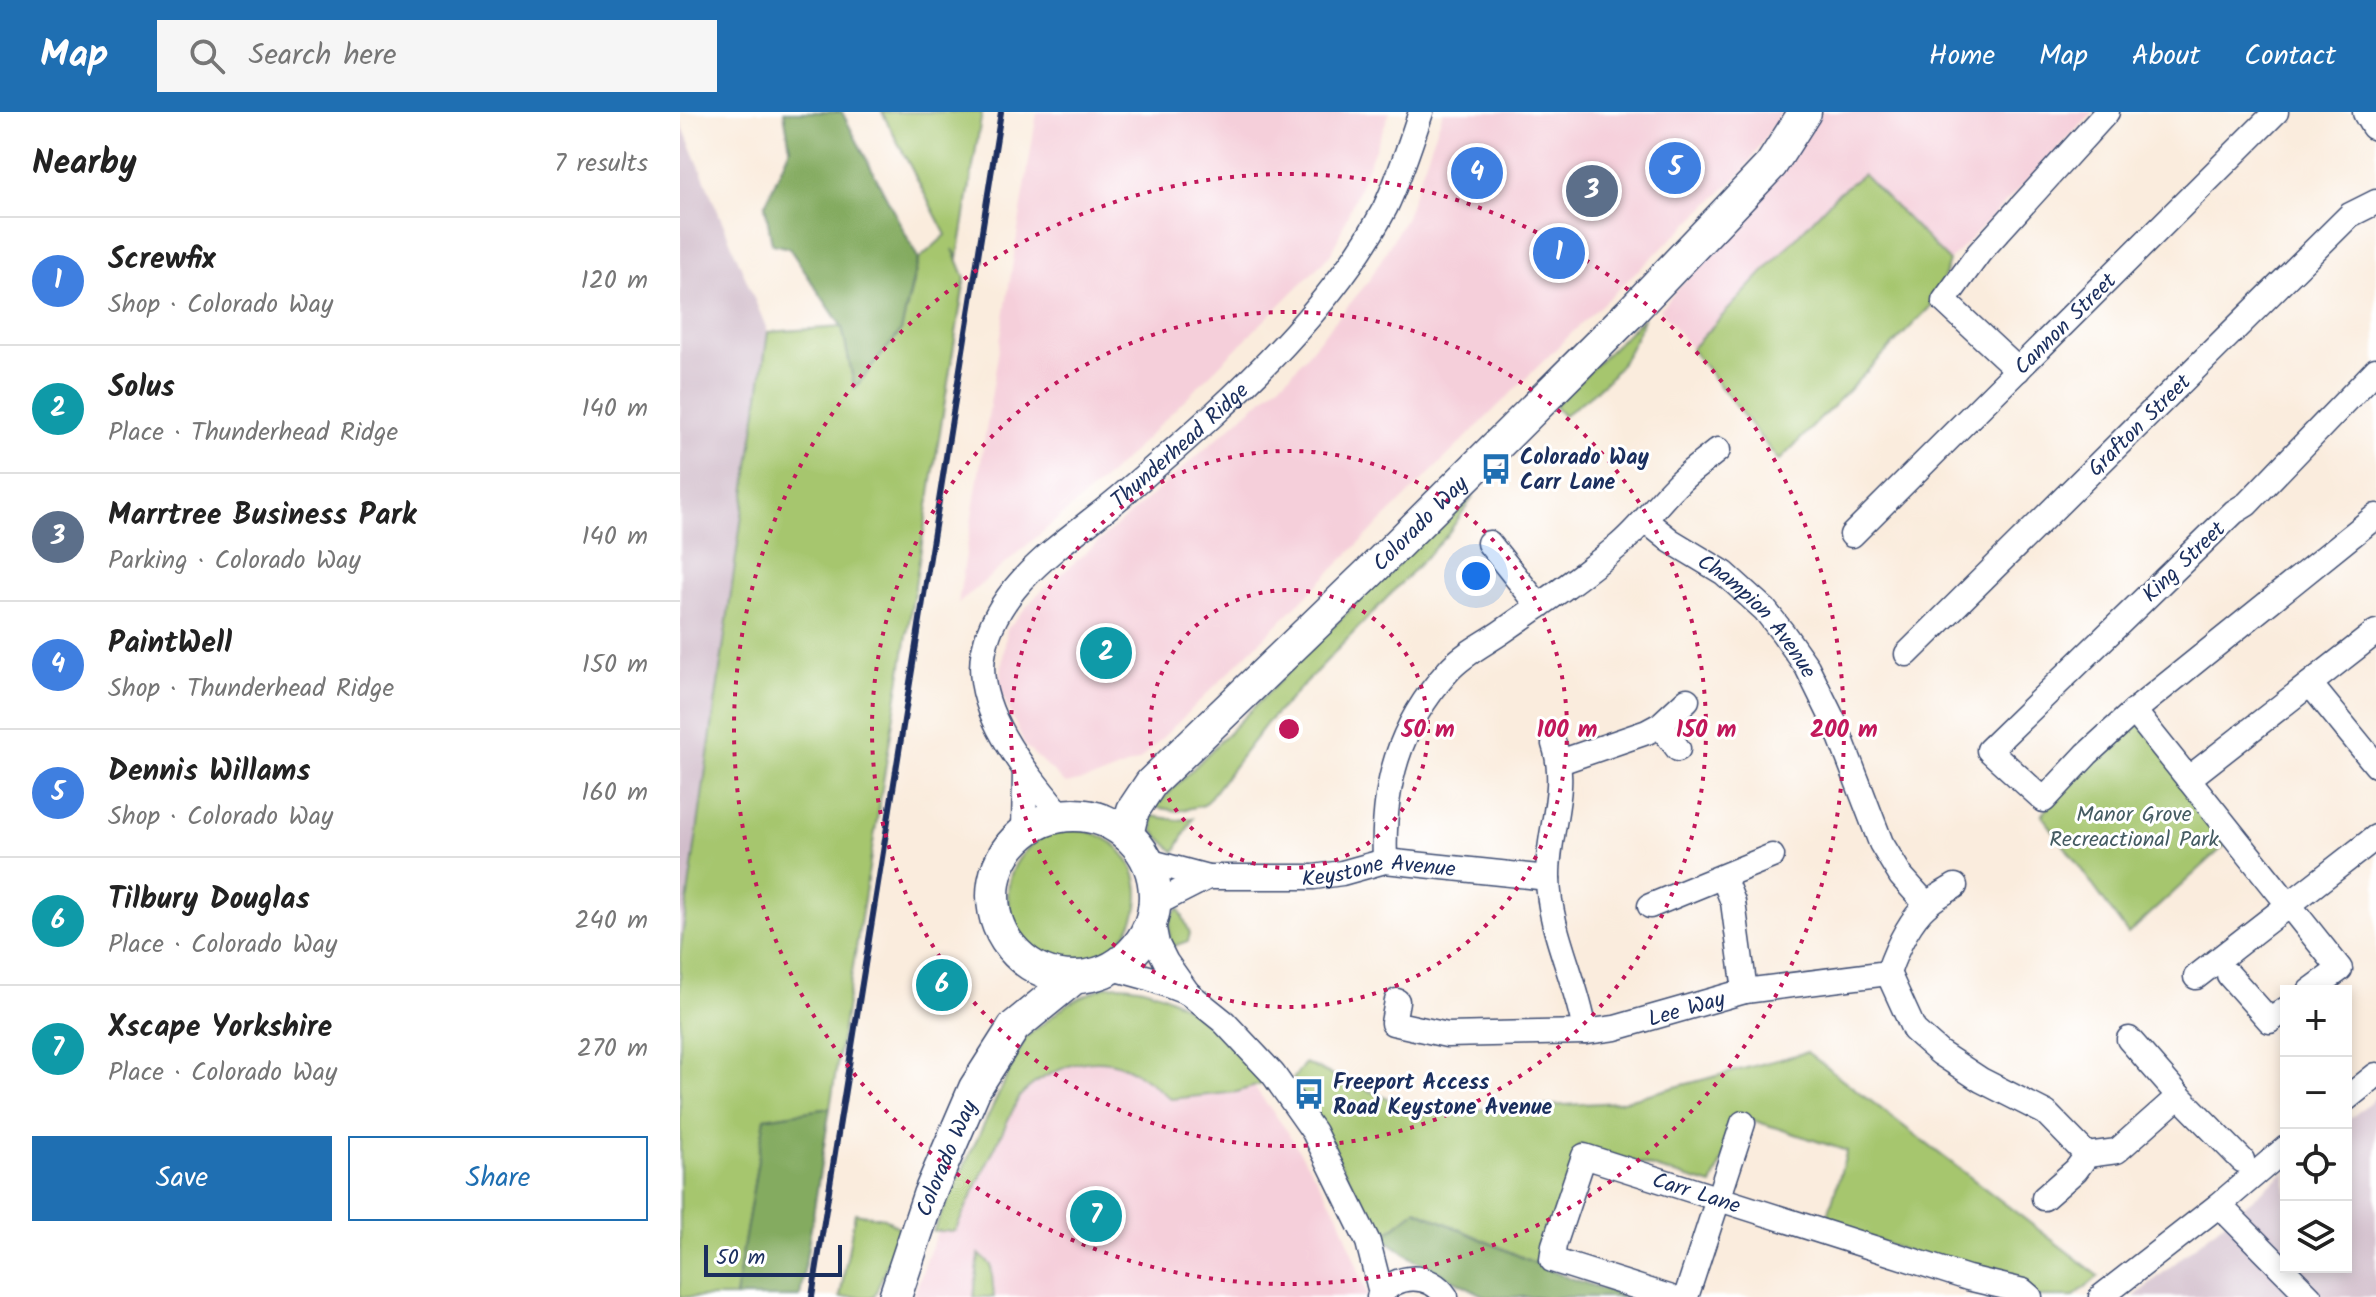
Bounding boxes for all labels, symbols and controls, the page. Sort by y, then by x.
search box [157,20,717,92]
text: Map [40,26,109,86]
text: Search here [249,32,396,80]
icon: search [185,34,229,78]
text: Home [1929,34,1995,79]
text: Map [2039,34,2088,79]
text: About [2132,34,2200,79]
text: Contact [2244,34,2336,79]
text: Nearby [32,137,137,191]
pin: 5 [1649,138,1701,198]
text: 7 results [554,143,648,185]
pin: 4 [1451,143,1503,203]
pin: 3 [1566,161,1618,221]
pin: 1 [1533,223,1585,283]
text: Screwfix [108,236,216,284]
text: 1 [54,260,62,302]
text: 120 m [581,260,648,302]
street label: Cannon Street [2007,265,2126,384]
text: Shop · Colorado Way [108,284,333,326]
text: Solus [108,364,175,412]
street label: Grafton Street [2080,366,2201,486]
street label: Thunderhead Ridge [1104,375,1258,518]
text: 2 [50,388,66,430]
text: 140 m [581,388,648,430]
text: Place · Thunderhead Ridge [108,412,398,454]
place label: Colorado Way Carr Lane [1520,441,1650,501]
bus stop icon: Colorado Way Carr Lane [1479,452,1513,486]
street label: Colorado Way [1365,468,1478,581]
text: Marrtree Business Park [108,492,416,540]
street label: King Street [2135,513,2235,612]
text: 3 [51,516,65,558]
text: 140 m [581,516,648,558]
text: Parking · Colorado Way [108,540,361,582]
street label: Champion Avenue [1690,546,1825,685]
your location [1456,556,1496,596]
text: PaintWell [108,620,232,668]
pin: 2 [1080,623,1132,683]
text: 4 [51,644,65,686]
text: 150 m [582,644,648,686]
text: Shop · Thunderhead Ridge [108,668,394,710]
text: 50 m [1400,711,1455,750]
text: 100 m [1537,711,1597,750]
text: 150 m [1676,711,1736,750]
text: 200 m [1810,711,1878,750]
centre of rings [1275,715,1303,743]
text: Dennis Willams [108,748,310,796]
text: 5 [51,772,65,814]
text: 160 m [581,772,648,814]
text: Shop · Colorado Way [108,796,333,838]
park label: Manor Grove Recreactional Park [2049,798,2220,858]
street label: Keystone Avenue [1302,846,1457,897]
text: Tilbury Douglas [108,876,310,924]
text: 6 [51,900,65,942]
text: 240 m [574,900,648,942]
text: Place · Colorado Way [108,924,337,966]
pin: 6 [916,955,968,1015]
street label: Lee Way [1644,982,1730,1038]
map controls [2280,985,2352,1273]
button: + [2280,985,2352,1057]
text: Xscape Yorkshire [108,1004,332,1052]
text: 7 [52,1028,64,1070]
text: 270 m [577,1028,648,1070]
text: Place · Colorado Way [108,1052,337,1094]
button: − [2280,1057,2352,1129]
place label: Freeport Access Road Keystone Avenue [1333,1066,1553,1126]
bus stop icon: Freeport Access Road Keystone Avenue [1292,1077,1326,1111]
street label: Colorado Way [908,1094,988,1222]
button: locate [2280,1129,2352,1201]
button: Save [32,1136,332,1221]
button: Share [348,1136,648,1221]
street label: Carr Lane [1647,1164,1745,1225]
pin: 7 [1070,1186,1122,1246]
button: layers [2280,1201,2352,1273]
scale bar [704,1241,842,1277]
text: 50 m [716,1241,765,1276]

